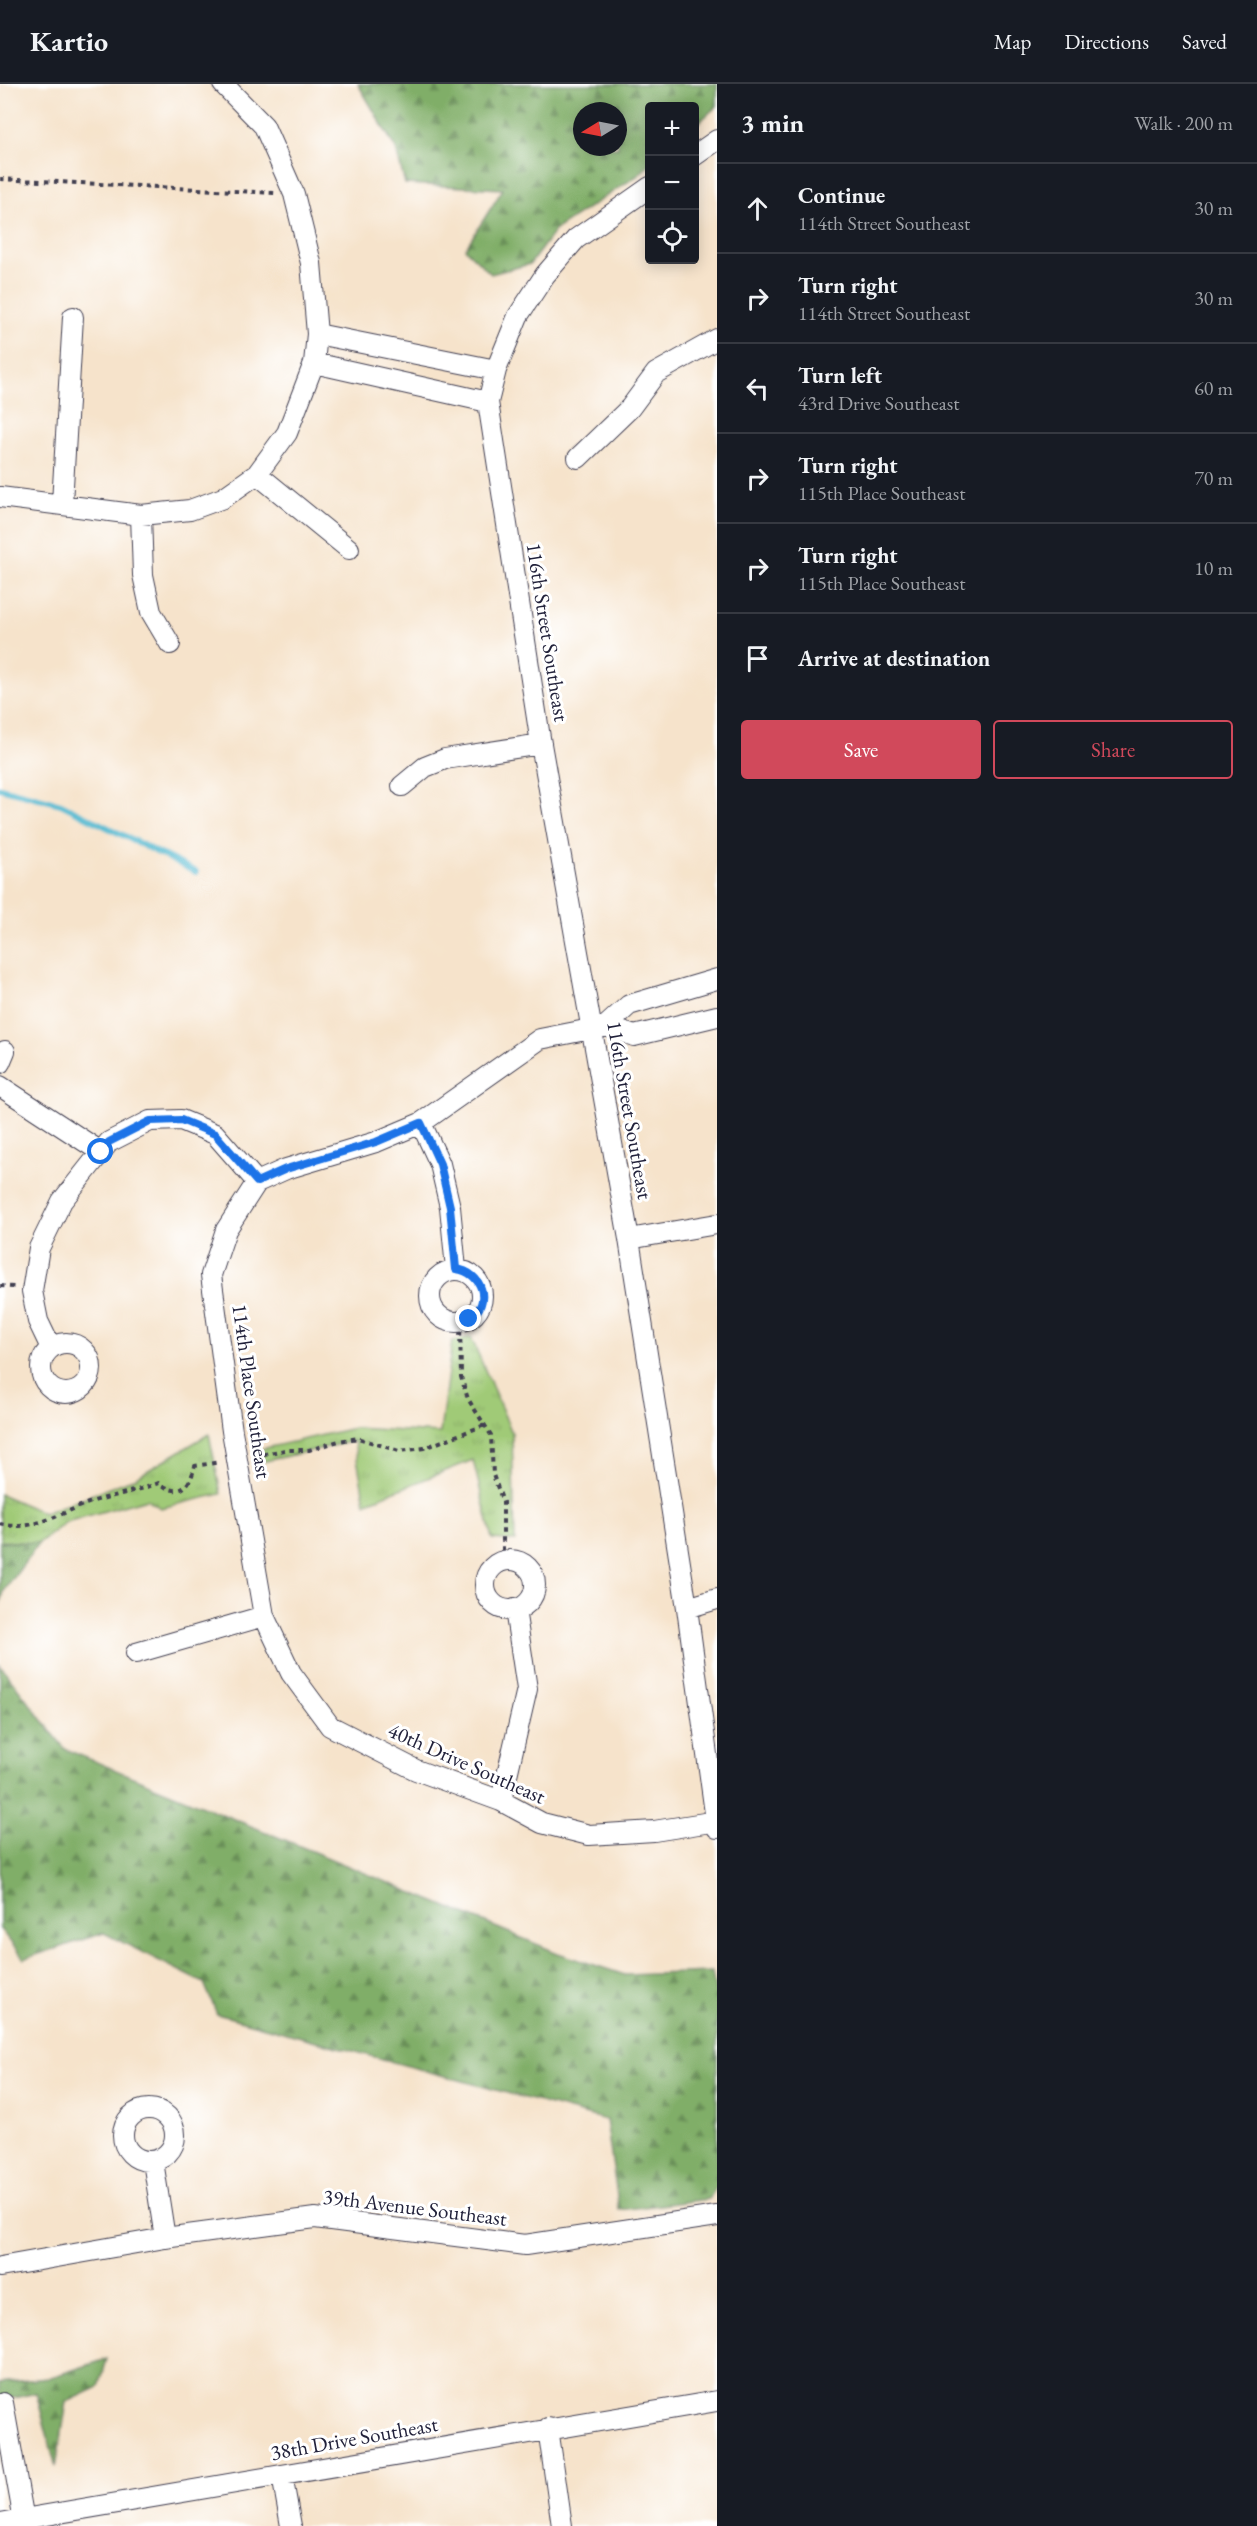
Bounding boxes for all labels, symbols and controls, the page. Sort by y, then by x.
text: Kartio [30,23,108,59]
text: Map [994,28,1031,55]
text: Directions [1064,28,1149,55]
text: Saved [1182,28,1227,55]
north arrow [573,102,627,156]
map controls [645,102,699,264]
button: + [645,102,699,156]
text: 3 min [741,106,804,140]
text: Walk · 200 m [1134,110,1233,136]
button: − [645,156,699,210]
text: Continue [798,181,885,210]
icon: ahead [741,192,774,225]
text: 30 m [1194,195,1233,221]
button: locate [645,210,699,264]
text: 114th Street Southeast [798,210,970,236]
text: Turn right [798,271,897,300]
icon: right [741,282,774,315]
text: 30 m [1194,285,1233,311]
text: 114th Street Southeast [798,300,970,326]
text: Turn left [798,361,882,390]
icon: left [741,372,774,405]
text: 60 m [1194,375,1233,401]
text: 43rd Drive Southeast [798,390,960,416]
text: Turn right [798,451,897,480]
icon: right [741,462,774,495]
text: 70 m [1194,465,1233,491]
text: 115th Place Southeast [798,480,966,506]
street label: 116th Street Southeast [521,541,576,724]
text: Turn right [798,541,897,570]
icon: right [741,552,774,585]
text: 10 m [1194,555,1233,581]
text: 115th Place Southeast [798,570,966,596]
icon: arrive [741,642,774,675]
text: Arrive at destination [798,644,990,673]
button: Save [741,720,981,779]
button: Share [993,720,1233,779]
street label: 116th Street Southeast [601,1019,659,1202]
route start [87,1138,113,1164]
street label: 114th Place Southeast [226,1302,278,1480]
route end [455,1305,481,1331]
street label: 40th Drive Southeast [384,1716,550,1810]
street label: 39th Avenue Southeast [322,2182,509,2232]
street label: 38th Drive Southeast [268,2410,440,2466]

